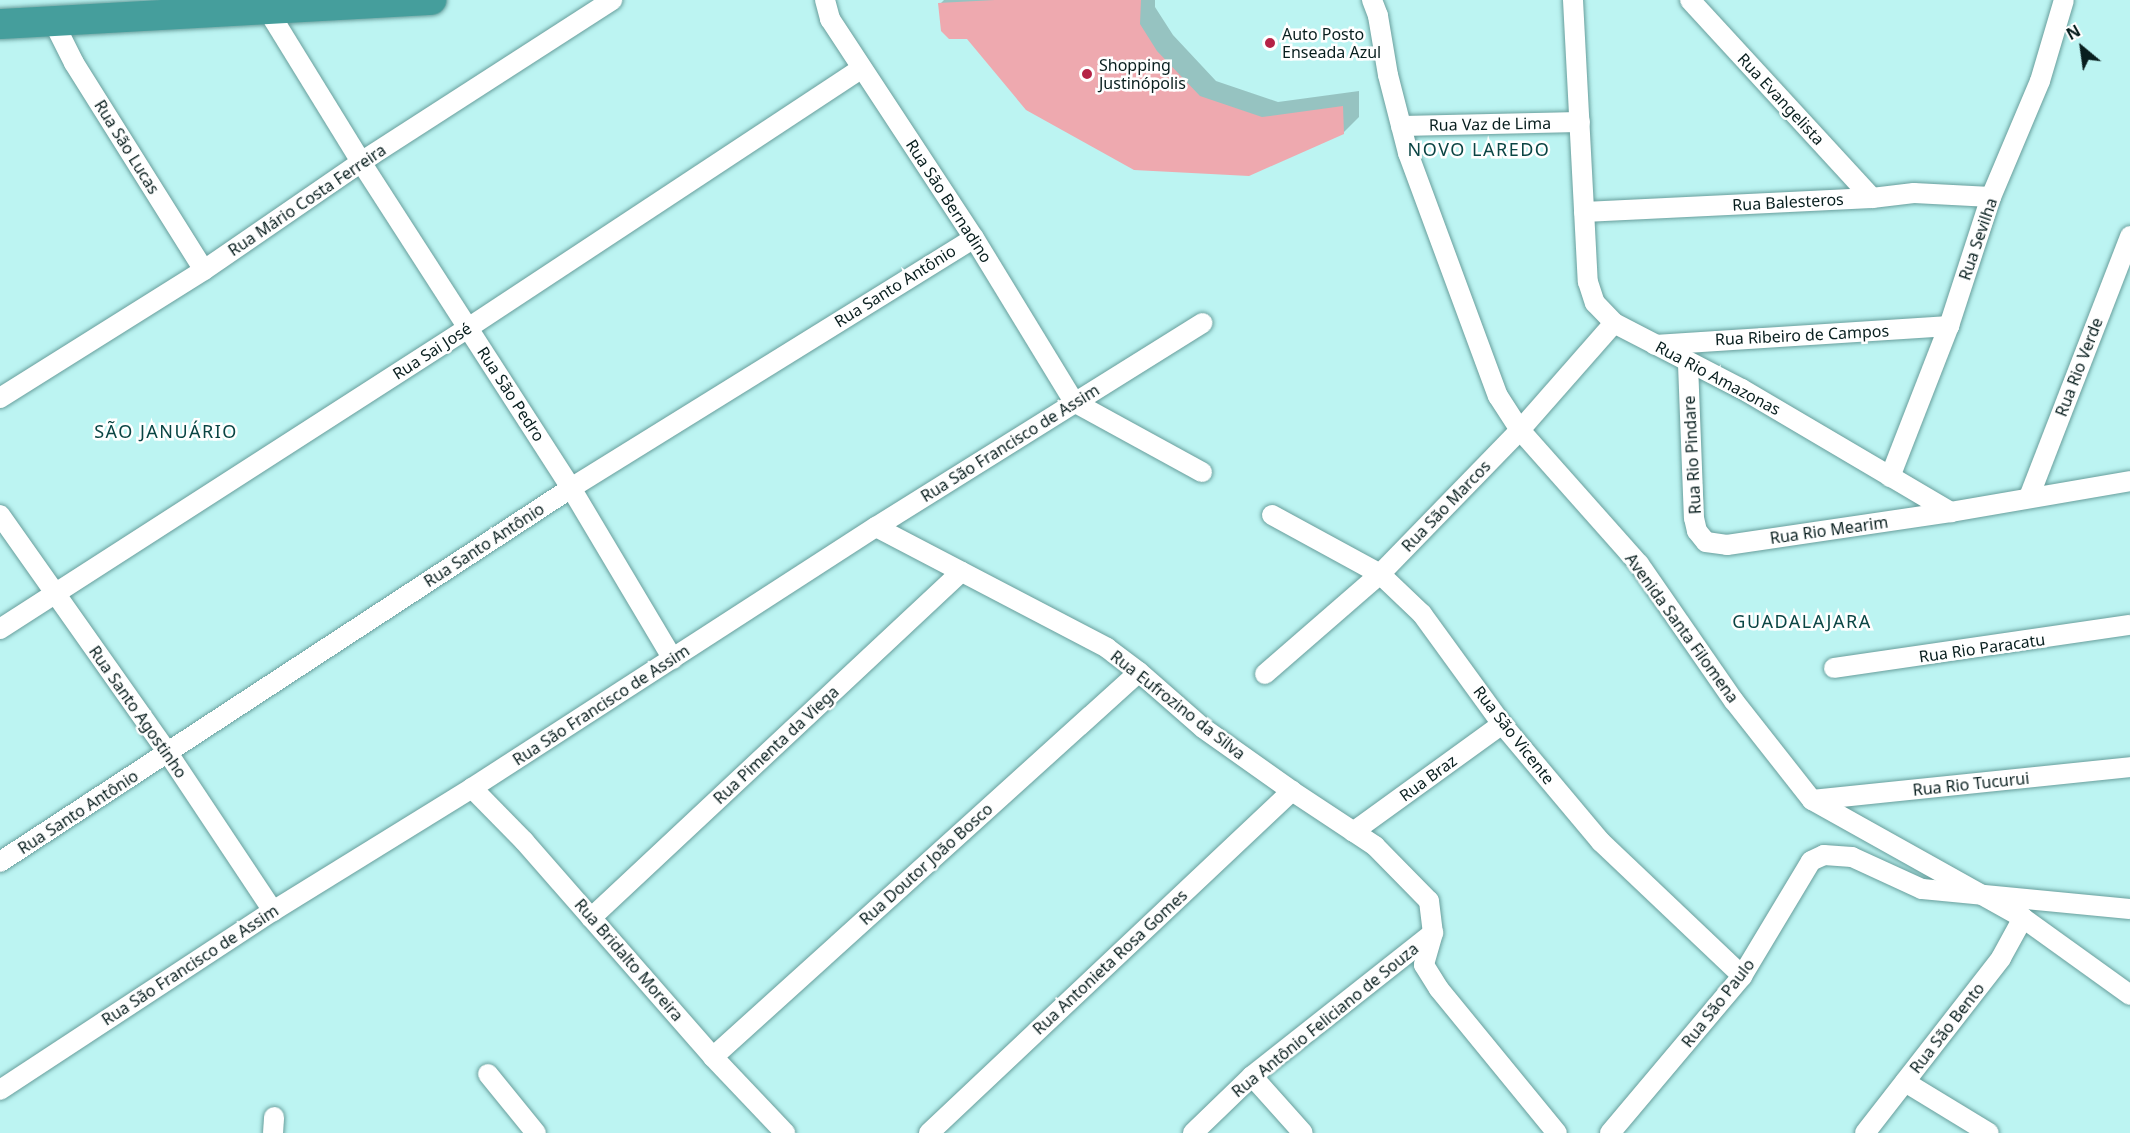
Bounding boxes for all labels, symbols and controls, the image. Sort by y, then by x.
north arrow [2052,18,2112,78]
text: N [2062,19,2084,45]
place label: Auto Posto Enseada Azul [1282,24,1381,62]
marker: Auto Posto Enseada Azul [1263,36,1277,50]
street label: Rua Evangelista [1734,49,1828,149]
place label: Shopping Justinópolis [1099,55,1186,93]
marker: Shopping Justinópolis [1080,67,1094,81]
street label: Rua São Lucas [90,96,164,198]
street label: Rua Vaz de Lima [1429,113,1551,135]
street label: Rua São Bernadino [902,136,996,266]
district label: NOVO LAREDO [1408,138,1550,160]
street label: Rua Mário Costa Ferreira [225,140,389,260]
street label: Rua Balesteros [1732,189,1844,215]
street label: Rua Sevilha [1955,195,2001,283]
street label: Rua Santo Antônio [831,241,959,331]
street label: Rua Rio Verde [2051,315,2107,419]
street label: Rua Sai José [389,319,475,383]
street label: Rua Ribeiro de Campos [1714,321,1890,349]
street label: Rua Rio Amazonas [1652,337,1784,419]
street label: Rua São Pedro [473,343,549,445]
street label: Rua São Francisco de Assim [917,380,1103,506]
street label: Rua Rio Pindare [1679,395,1705,515]
district label: SÃO JANUÁRIO [94,420,238,442]
street label: Rua São Marcos [1398,456,1494,556]
street label: Rua Santo Antônio [420,499,548,591]
street label: Rua Rio Mearim [1769,512,1889,548]
street label: Avenida Santa Filomena [1621,550,1743,706]
district label: GUADALAJARA [1732,610,1872,632]
street label: Rua Rio Paracatu [1918,630,2046,666]
street label: Rua São Francisco de Assim [509,641,693,769]
street label: Rua Santo Agostinho [85,642,191,782]
street label: Rua Eufrozino da Silva [1107,646,1249,764]
street label: Rua Pimenta da Viega [709,682,843,808]
street label: Rua São Vicente [1470,682,1558,788]
street label: Rua Braz [1396,751,1460,805]
street label: Rua Santo Antônio [14,766,142,858]
street label: Rua Rio Tucurui [1912,768,2030,800]
street label: Rua Doutor João Bosco [856,799,996,929]
street label: Rua Antonieta Rosa Gomes [1029,885,1191,1039]
street label: Rua Bridalto Moreira [571,895,687,1025]
street label: Rua São Francisco de Assim [98,901,282,1029]
street label: Rua Antônio Feliciano de Souza [1228,939,1422,1101]
street label: Rua São Paulo [1678,955,1758,1051]
street label: Rua São Bento [1906,979,1988,1077]

